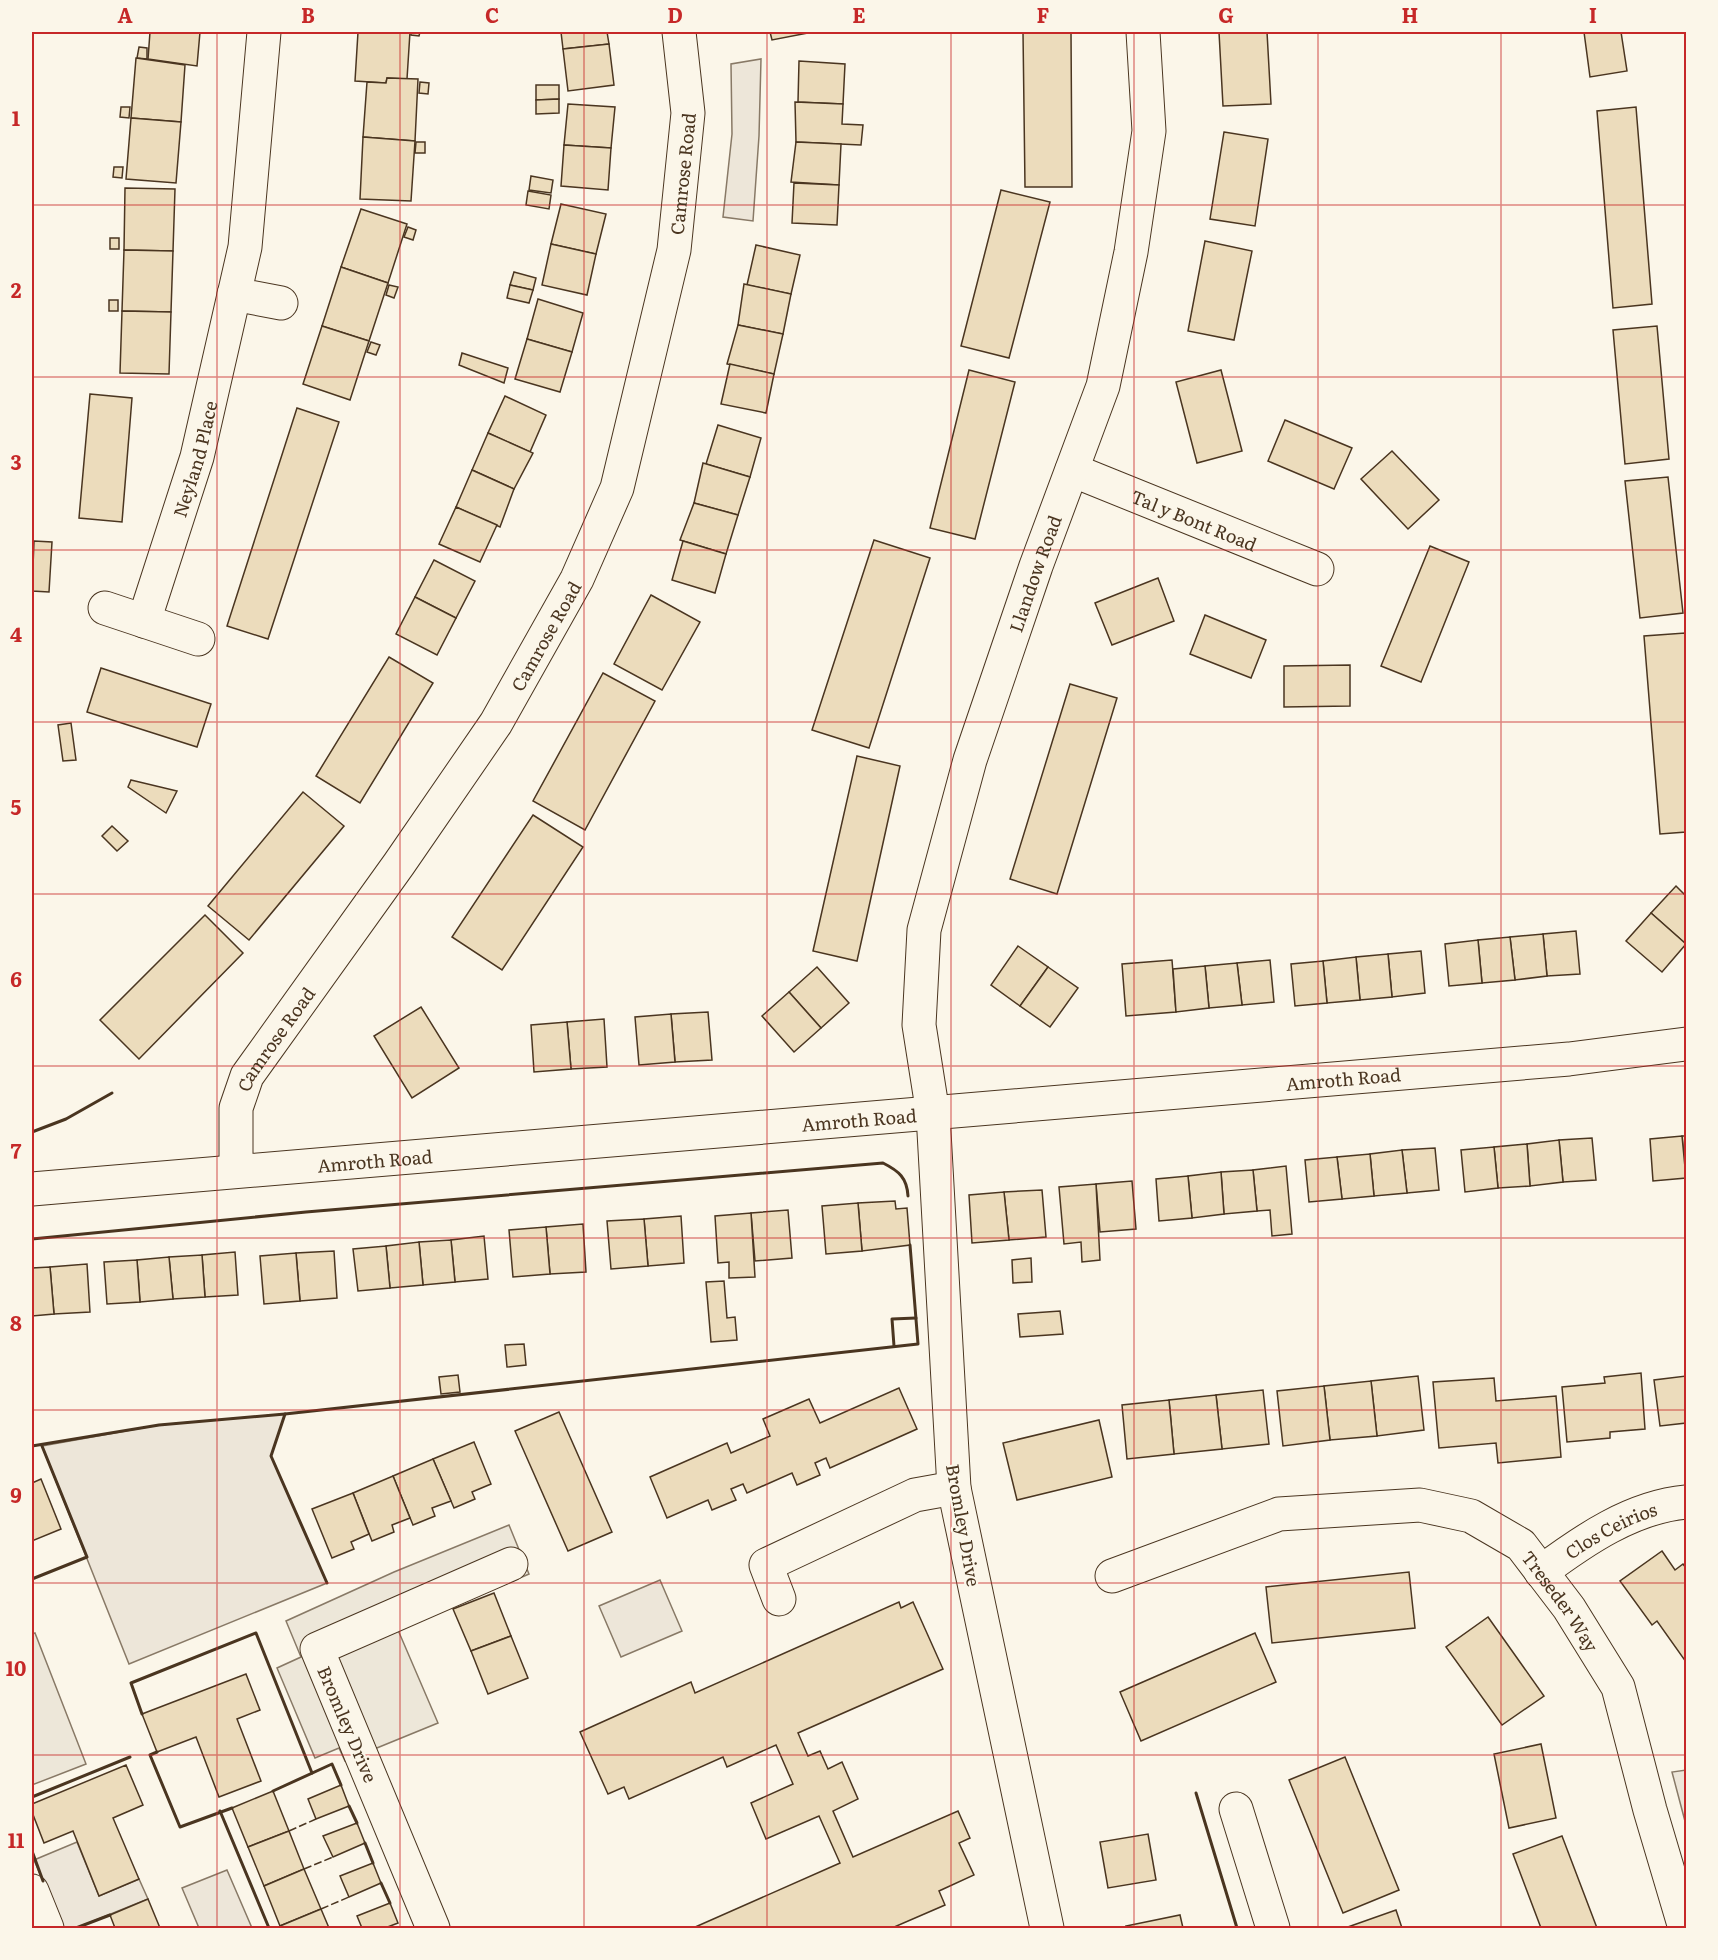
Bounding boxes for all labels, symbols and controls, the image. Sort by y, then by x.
text: A [117,0,133,29]
text: B [301,0,315,29]
text: C [485,0,499,29]
text: D [667,0,683,29]
text: E [852,0,866,29]
text: F [1037,0,1050,29]
text: G [1218,0,1234,29]
text: H [1402,0,1418,29]
text: I [1589,0,1597,29]
text: 1 [12,102,20,132]
street label: Camrose Road [662,111,701,236]
text: 2 [11,274,22,304]
street label: Neyland Place [165,398,223,520]
text: 3 [10,446,22,476]
street label: Tal y Bont Road [1127,482,1261,557]
street label: Llandow Road [1001,511,1067,636]
street label: Camrose Road [503,576,587,696]
text: 4 [10,618,22,648]
text: 5 [11,791,22,821]
text: 6 [10,963,22,993]
street label: Camrose Road [229,981,321,1095]
street label: Amroth Road [1285,1060,1402,1096]
street label: Amroth Road [800,1101,918,1137]
text: 7 [11,1135,22,1165]
street label: Amroth Road [316,1142,433,1178]
text: 8 [10,1307,22,1337]
street label: Bromley Drive [940,1461,988,1589]
text: 9 [10,1479,22,1509]
street label: Clos Ceirios [1559,1495,1660,1565]
street label: Treseder Way [1516,1544,1606,1657]
text: 10 [6,1652,26,1682]
street label: Bromley Drive [311,1662,385,1786]
text: 11 [8,1824,24,1854]

